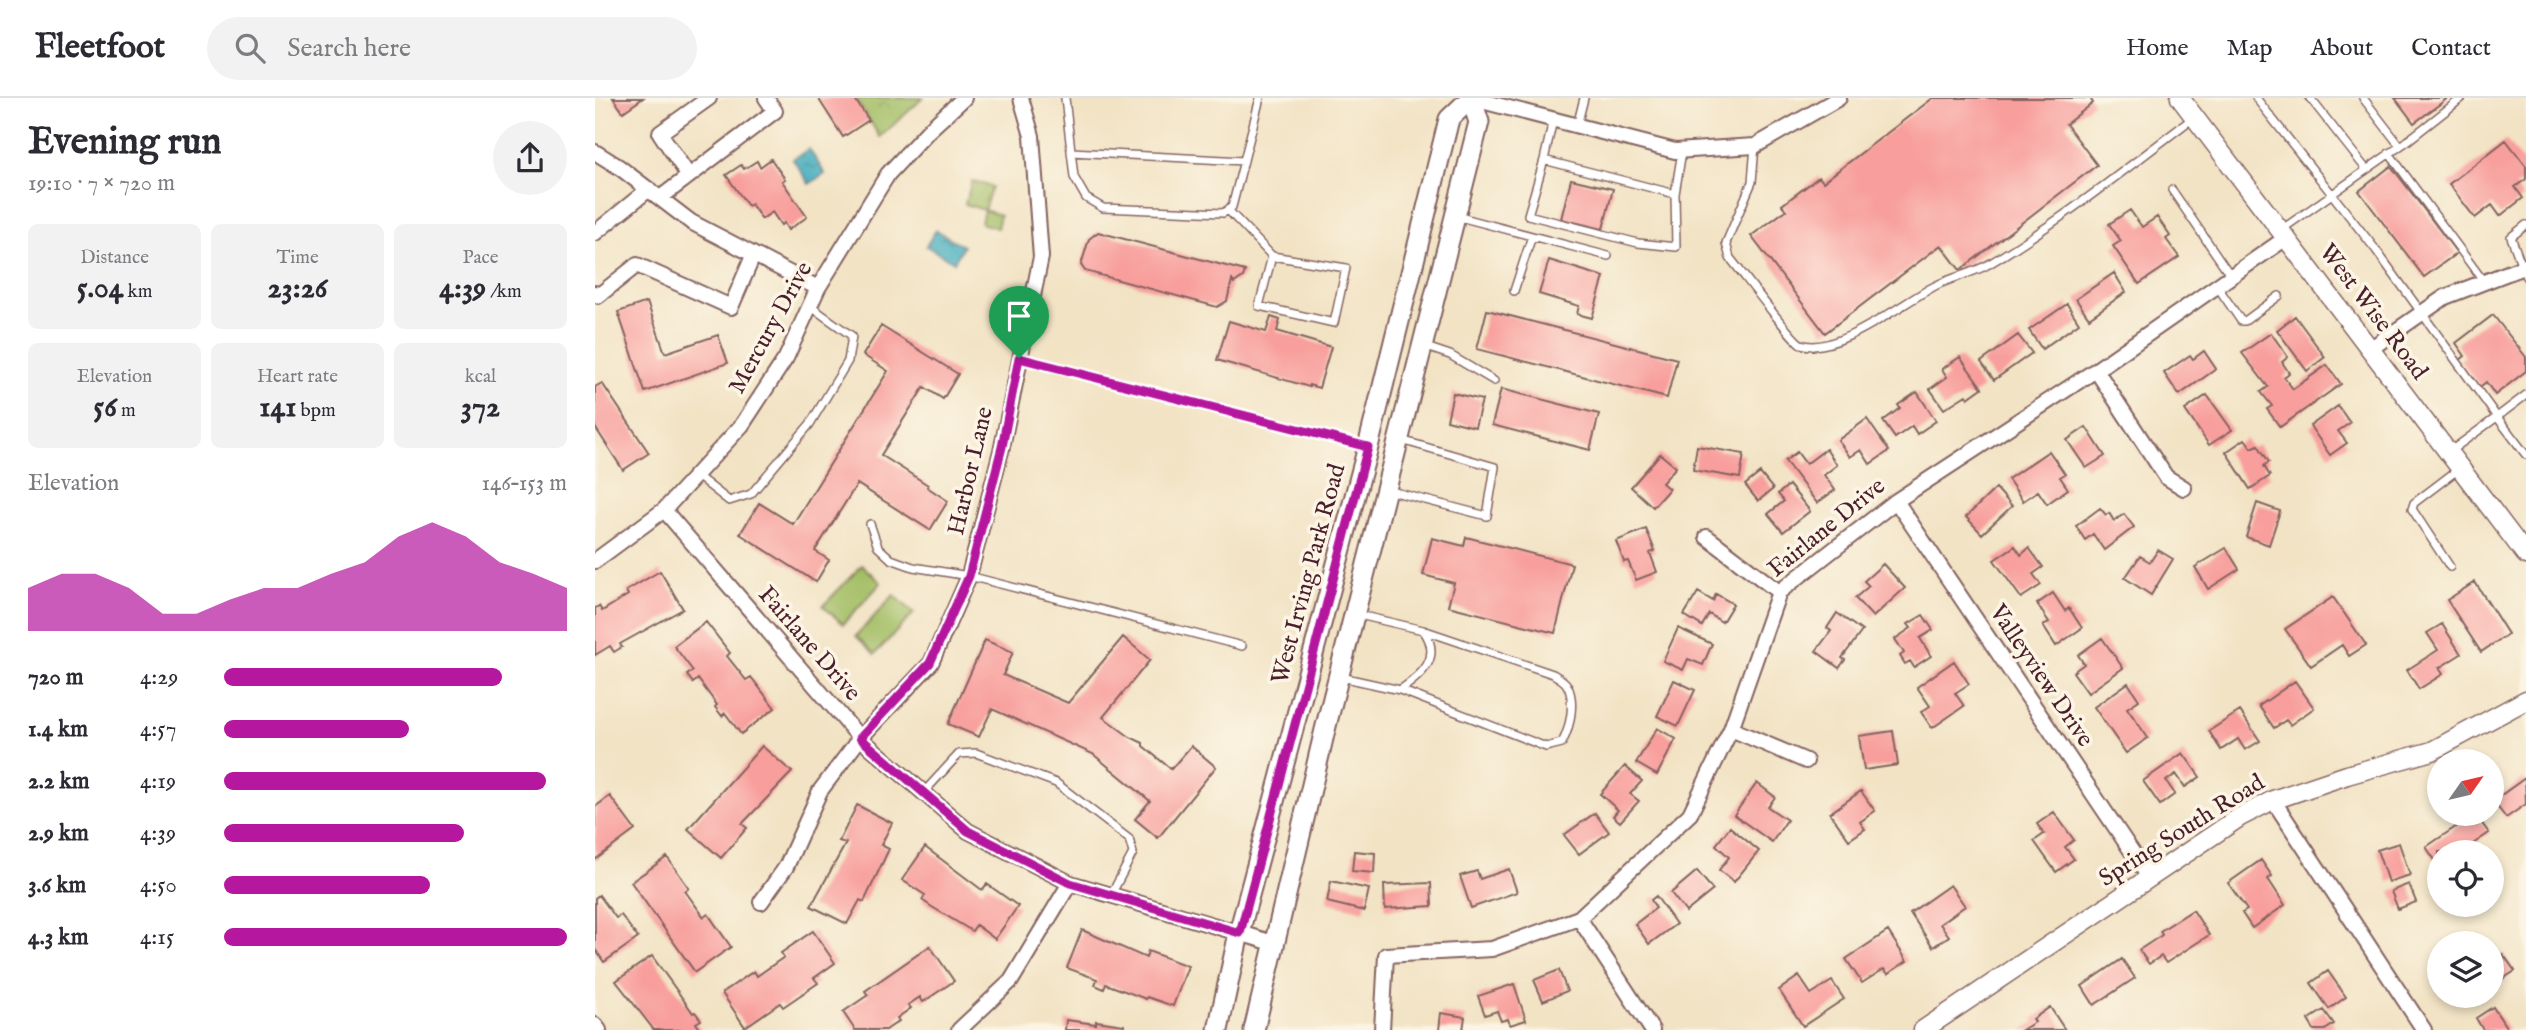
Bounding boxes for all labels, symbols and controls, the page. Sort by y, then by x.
search box [207,17,697,80]
text: Fleetfoot [35,27,165,69]
icon: search [231,29,269,67]
text: Search here [287,32,411,65]
text: Home [2126,33,2189,64]
text: Map [2227,33,2273,64]
text: About [2311,33,2373,64]
text: Contact [2411,33,2491,64]
text: Evening run [28,119,222,167]
button: share [493,121,567,195]
text: 19:10 · 7 × 720 m [28,169,175,198]
street label: West Wise Road [2312,238,2435,387]
text: Distance [80,246,149,270]
text: Time [276,246,319,270]
text: Pace [463,246,498,270]
street label: Mercury Drive [722,256,820,400]
text: 5.04 [77,270,123,308]
text: 23:26 [268,270,327,308]
text: 4:39 [439,270,486,308]
text: km [123,280,152,304]
text: /km [486,280,522,304]
pin [989,286,1049,358]
icon: arrive [1000,297,1038,335]
text: Elevation [77,365,152,389]
text: Heart rate [257,365,338,389]
text: kcal [465,365,496,389]
text: 56 [93,389,117,427]
text: 141 [259,389,296,427]
text: 372 [461,389,500,427]
text: m [117,399,136,423]
text: bpm [296,399,336,423]
street label: Harbor Lane [941,404,1001,538]
street label: West Irving Park Road [1265,460,1353,688]
text: Elevation [28,469,119,498]
text: 146–153 m [481,469,567,498]
street label: Fairlane Drive [1762,471,1892,585]
street label: Fairlane Drive [751,580,867,708]
street label: Valleyview Drive [1981,598,2100,753]
text: 720 m [28,663,84,692]
text: 4:29 [140,663,178,692]
text: 1.4 km [28,715,88,744]
text: 4:57 [140,715,176,744]
north arrow [2427,749,2504,826]
map controls [2427,749,2504,1008]
text: 2.2 km [28,767,90,796]
text: 4:19 [140,767,176,796]
street label: Spring South Road [2093,768,2271,894]
text: 2.9 km [28,819,89,848]
text: 4:39 [140,819,176,848]
button: locate [2427,840,2504,917]
text: 3.6 km [28,871,86,900]
text: 4:50 [140,871,177,900]
text: 4.3 km [28,923,88,952]
text: 4:15 [140,923,174,952]
button: layers [2427,931,2504,1008]

